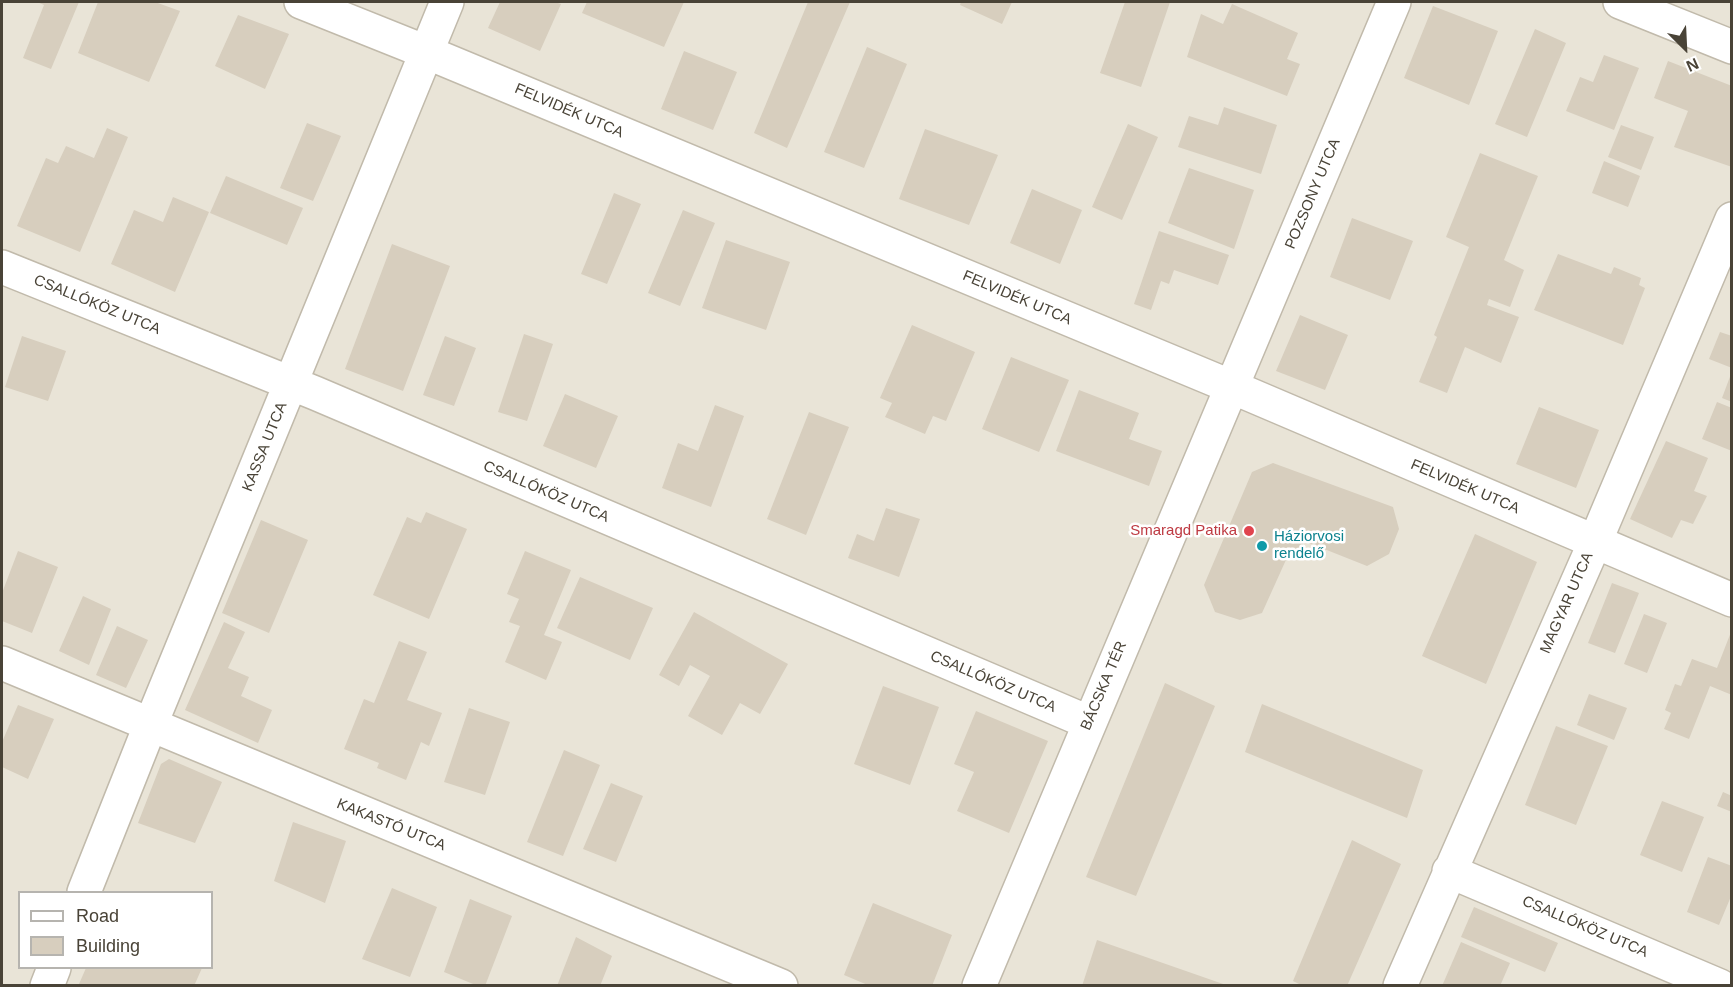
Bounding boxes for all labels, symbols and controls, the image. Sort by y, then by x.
north arrow [1655,18,1715,78]
text: N [1684,55,1701,75]
street label: FELVIDÉK UTCA [512,80,626,142]
street label: POZSONY UTCA [1282,136,1344,252]
street label: FELVIDÉK UTCA [960,267,1074,329]
street label: CSALLÓKÖZ UTCA [31,271,163,339]
street label: KASSA UTCA [239,400,291,494]
street label: FELVIDÉK UTCA [1408,456,1522,518]
street label: CSALLÓKÖZ UTCA [480,457,612,527]
place label: Smaragd Patika [1130,522,1237,540]
marker: Smaragd Patika [1242,524,1256,538]
place label: Háziorvosi rendelő [1274,528,1344,563]
marker: Háziorvosi rendelő [1255,539,1269,553]
street label: MAGYAR UTCA [1537,550,1597,656]
street label: BÁCSKA TÉR [1077,639,1131,733]
street label: CSALLÓKÖZ UTCA [927,647,1059,717]
street label: KAKASTÓ UTCA [334,795,448,855]
legend [18,891,213,969]
street label: CSALLÓKÖZ UTCA [1519,892,1651,962]
text: Road [76,906,119,926]
text: Building [76,936,140,956]

